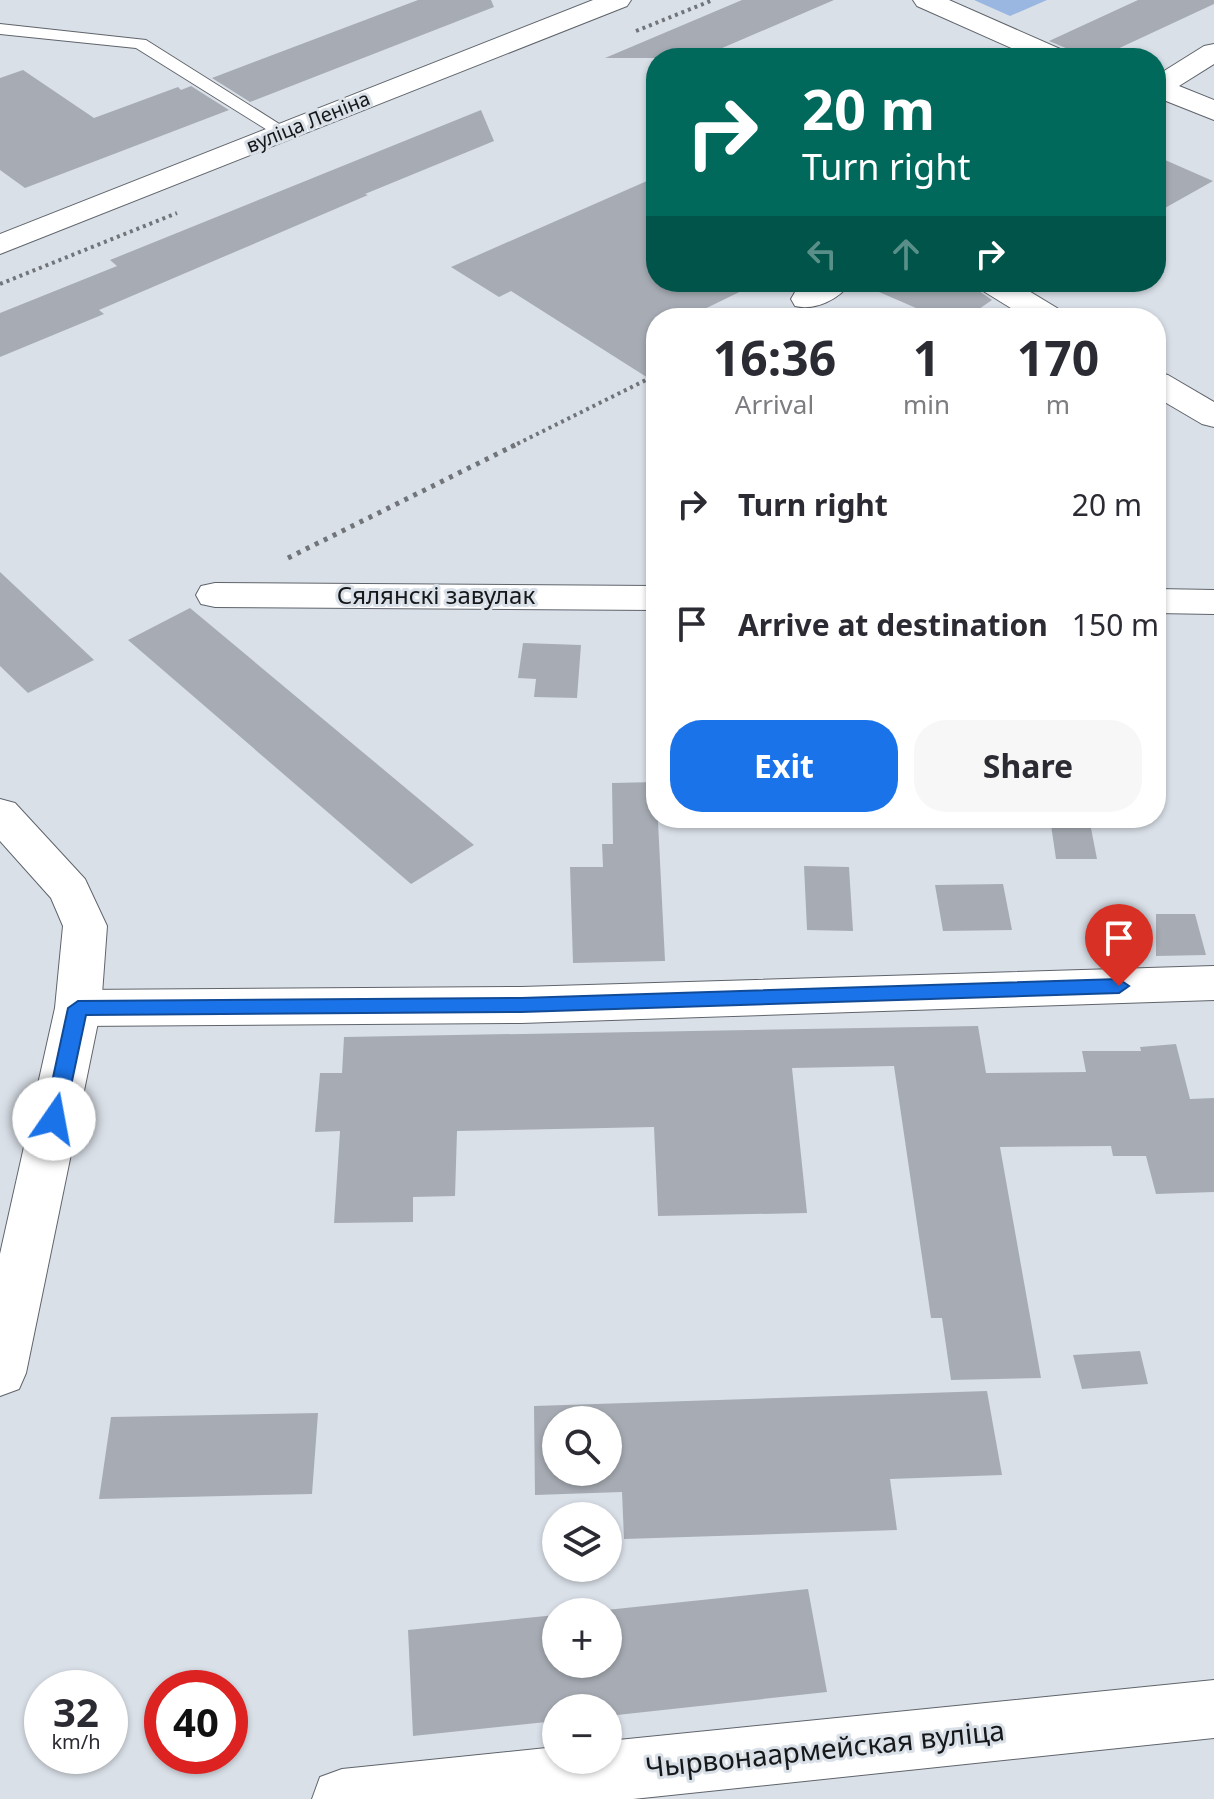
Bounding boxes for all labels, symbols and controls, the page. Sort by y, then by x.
text: 20 m [802,70,935,146]
icon: right [670,80,774,184]
street label: вуліца Леніна [242,84,374,159]
text: Turn right [802,142,970,191]
icon: left [800,232,844,276]
icon: ahead [884,232,928,276]
icon: right [968,232,1012,276]
text: 16:36 [713,325,836,390]
text: 1 [913,325,940,390]
text: 170 [1017,325,1099,390]
text: Arrival [735,386,814,422]
text: min [903,386,950,422]
text: m [1046,386,1070,422]
icon: right [670,482,714,526]
text: Turn right [738,484,888,525]
text: 20 m [1072,484,1142,525]
street label: Сялянскі завулак [337,578,535,611]
icon: arrive [670,602,714,646]
text: Arrive at destination [738,604,1048,645]
text: 150 m [1072,604,1159,645]
button: Exit [670,720,898,812]
button: Share [914,720,1142,812]
pin [1085,904,1153,986]
icon: arrive [1097,916,1141,960]
position arrow [12,1077,96,1161]
map controls [542,1406,622,1774]
button: search [542,1406,622,1486]
button: layers [542,1502,622,1582]
button: + [542,1598,622,1678]
speed limit sign: 40 [144,1670,248,1774]
text: 32 [53,1684,99,1739]
button: − [542,1694,622,1774]
street label: Чырвонаармейская вуліца [643,1710,1006,1786]
text: km/h [51,1728,101,1755]

